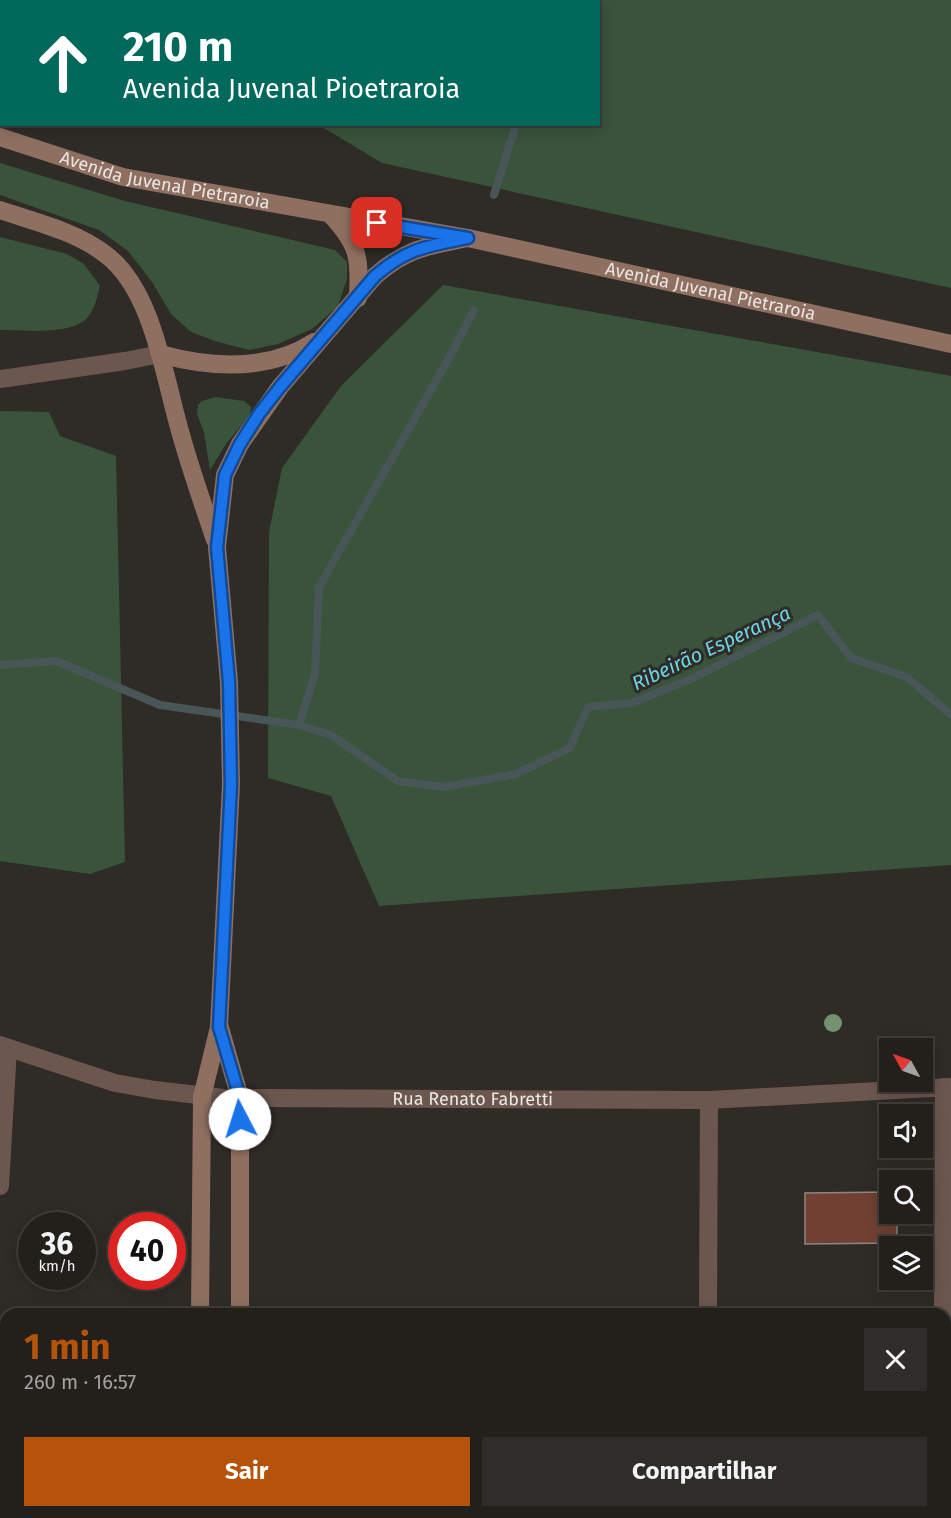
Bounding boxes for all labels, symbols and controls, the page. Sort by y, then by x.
text: 210 m [123,22,233,72]
icon: ahead [24,24,102,102]
text: Avenida Juvenal Pioetraroia [123,73,460,105]
street label: Avenida Juvenal Pietraroia [57,146,272,214]
pin [351,197,402,248]
icon: arrive [360,206,393,239]
street label: Avenida Juvenal Pietraroia [603,257,818,325]
water label: Ribeirão Esperança [628,601,795,696]
north arrow [879,1038,933,1092]
map controls [879,1038,933,1290]
position arrow [208,1087,272,1151]
street label: Rua Renato Fabretti [392,1088,553,1110]
button: sound [879,1104,933,1158]
button: search [879,1170,933,1224]
speed limit sign: 40 [108,1212,186,1290]
text: 36 [41,1226,73,1262]
button: layers [879,1236,933,1290]
text: km/h [38,1257,76,1275]
text: 1 min [24,1325,111,1369]
button: close [864,1328,927,1391]
text: 260 m · 16:57 [24,1370,136,1394]
button: Sair [24,1437,470,1506]
button: Compartilhar [482,1437,927,1506]

